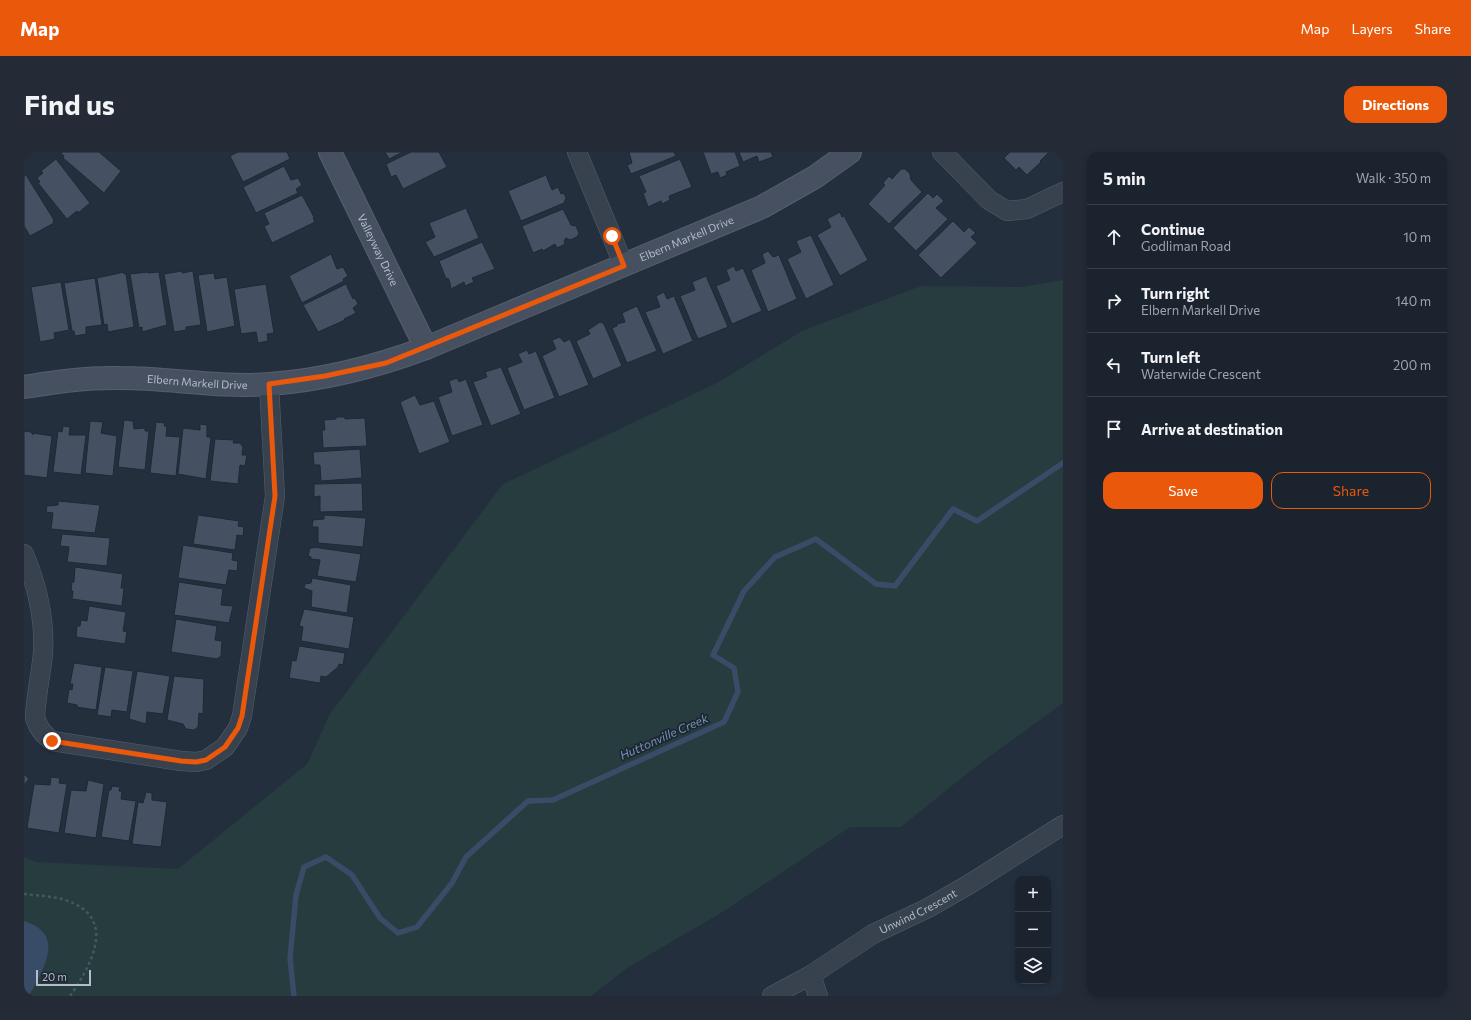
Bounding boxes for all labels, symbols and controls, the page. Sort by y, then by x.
text: Map [20,17,59,40]
text: Map [1301,20,1329,37]
text: Layers [1351,20,1393,37]
text: Share [1415,20,1451,37]
button: Directions [1344,86,1447,123]
text: Find us [24,87,115,121]
text: 5 min [1103,168,1146,189]
text: Walk · 350 m [1356,170,1431,186]
street label: Valleyway Drive [355,212,402,288]
street label: Elbern Markell Drive [637,213,736,264]
text: Continue [1141,220,1205,238]
icon: ahead [1103,226,1125,248]
route start [603,227,621,245]
text: 10 m [1403,229,1431,245]
text: Godliman Road [1141,238,1231,254]
text: Turn right [1141,284,1210,302]
icon: right [1103,290,1125,312]
text: 140 m [1395,293,1431,309]
text: Elbern Markell Drive [1141,302,1260,318]
text: Turn left [1141,348,1200,366]
icon: left [1103,354,1125,376]
text: 200 m [1393,357,1431,373]
text: Waterwide Crescent [1141,366,1261,382]
street label: Elbern Markell Drive [147,372,248,391]
icon: arrive [1103,418,1125,440]
text: Arrive at destination [1141,420,1283,438]
button: Save [1103,472,1263,509]
button: Share [1271,472,1431,509]
water label: Huttonville Creek [617,710,710,762]
route end [43,732,61,750]
map controls [1015,876,1051,984]
button: + [1015,876,1051,912]
street label: Unwind Crescent [877,886,959,936]
button: − [1015,912,1051,948]
button: layers [1015,948,1051,984]
scale bar [36,968,91,987]
text: 20 m [42,970,67,983]

